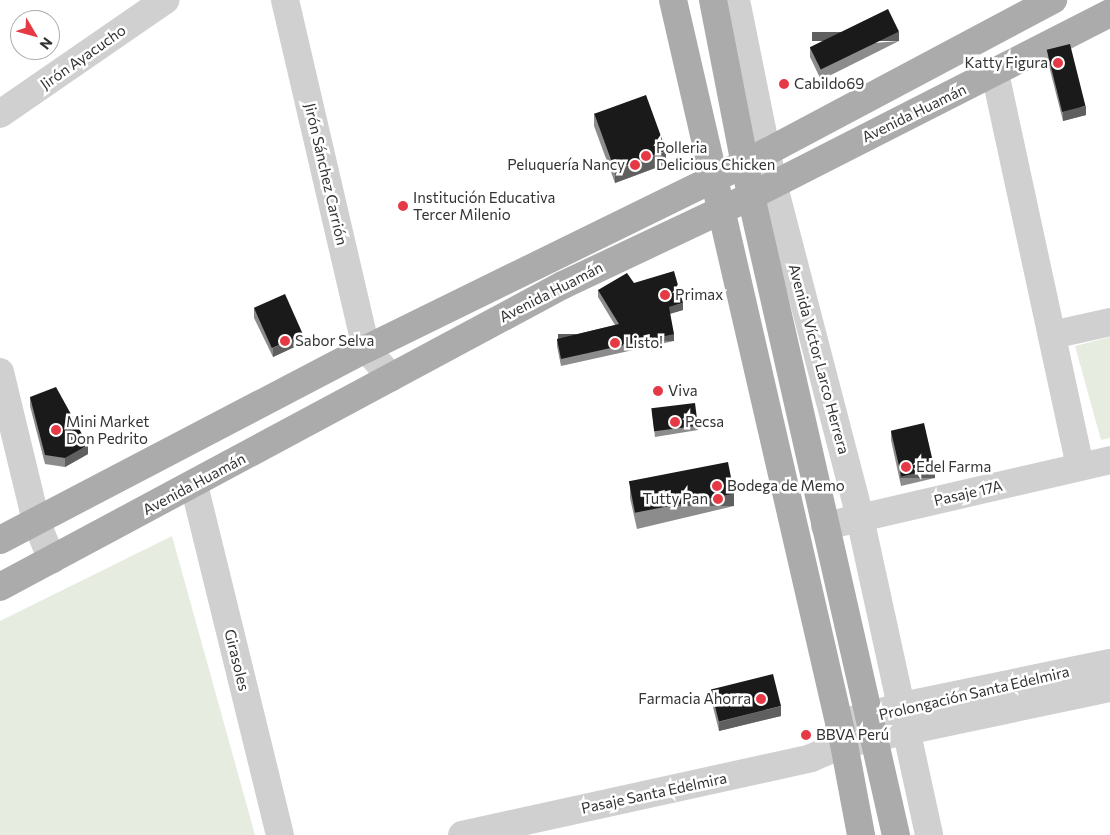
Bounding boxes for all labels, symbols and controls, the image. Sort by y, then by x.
north arrow [10,10,60,60]
street label: Jirón Ayacucho [37,21,129,93]
text: N [37,34,57,53]
place label: Katty Figura [965,54,1048,72]
marker: Katty Figura [1052,57,1064,69]
place label: Cabildo69 [794,75,864,93]
marker: Cabildo69 [778,78,790,90]
street label: Avenida Huamán [859,80,969,146]
street label: Jirón Sánchez Carrión [301,101,351,247]
place label: Polleria Delicious Chicken [656,138,775,173]
marker: Polleria Delicious Chicken [640,150,652,162]
place label: Peluquería Nancy [507,156,625,174]
marker: Peluquería Nancy [629,159,641,171]
place label: Institución Educativa Tercer Milenio [413,188,555,223]
marker: Institución Educativa Tercer Milenio [397,200,409,212]
street label: Avenida Huamán [496,258,606,326]
street label: Avenida Víctor Larco Herrera [785,262,853,456]
place label: Primax [675,286,723,304]
marker: Primax [659,289,671,301]
place label: Sabor Selva [295,332,374,350]
place label: Listo! [625,334,663,352]
marker: Sabor Selva [279,335,291,347]
marker: Listo! [609,337,621,349]
place label: Viva [668,382,698,400]
marker: Viva [652,385,664,397]
place label: Mini Market Don Pedrito [66,412,149,447]
place label: Pecsa [685,413,724,431]
marker: Pecsa [669,416,681,428]
marker: Mini Market Don Pedrito [50,424,62,436]
street label: Avenida Huamán [140,449,248,519]
place label: Edel Farma [916,458,991,476]
marker: Edel Farma [900,461,912,473]
street label: Pasaje 17A [932,476,1004,510]
place label: Bodega de Memo [727,477,845,495]
marker: Bodega de Memo [711,480,723,492]
place label: Tutty Pan [642,490,708,508]
marker: Tutty Pan [712,493,724,505]
street label: Girasoles [221,627,253,693]
street label: Prolongación Santa Edelmira [877,662,1071,724]
place label: Farmacia Ahorra [638,690,751,708]
marker: Farmacia Ahorra [755,693,767,705]
place label: BBVA Perú [816,726,889,744]
marker: BBVA Perú [800,729,812,741]
street label: Pasaje Santa Edelmira [579,769,729,817]

